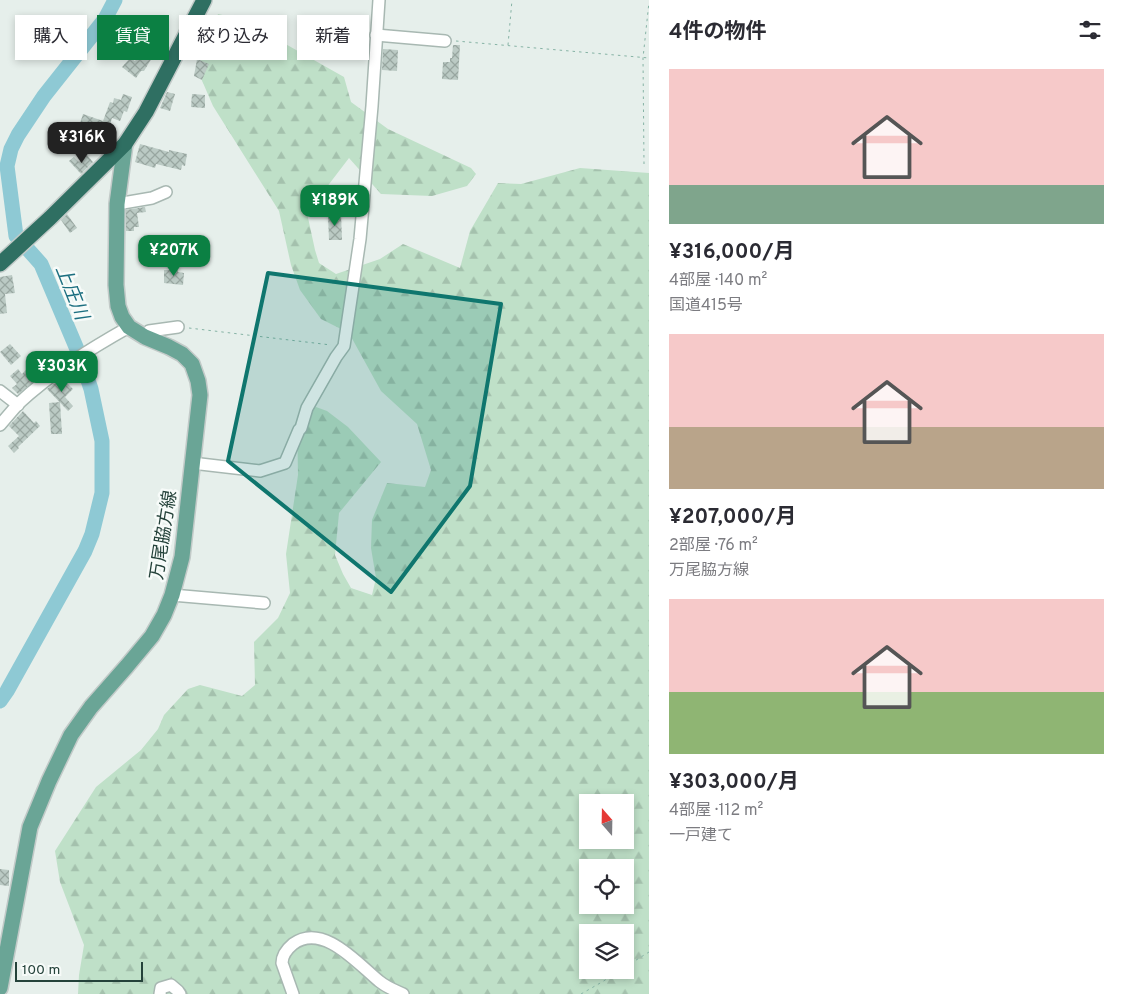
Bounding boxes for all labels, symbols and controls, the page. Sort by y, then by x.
chip: 購入 [15,15,87,60]
chip: 賃貸 [97,15,169,60]
chip: 絞り込み [179,15,287,60]
chip: 新着 [297,15,369,60]
icon: filters [1076,16,1104,44]
text: 4件の物件 [669,19,767,46]
icon: home [842,102,932,192]
pin: ¥316K [47,121,117,164]
text: ¥316K [59,128,105,148]
pin: ¥189K [300,184,370,227]
text: ¥189K [311,191,359,211]
pin: ¥207K [139,234,209,277]
text: ¥316,000/月 [669,239,794,266]
text: ¥207K [149,241,199,261]
water label: 上庄川 [49,262,94,326]
text: 4部屋 · 140 m² [669,271,767,291]
text: 国道415号 [669,296,743,316]
pin: ¥303K [27,350,97,393]
text: ¥303K [37,357,87,377]
icon: home [842,367,932,457]
street label: 万尾脇方線 [146,489,183,581]
text: ¥207,000/月 [669,504,796,531]
text: 2部屋 · 76 m² [669,536,758,556]
text: 万尾脇方線 [669,561,749,581]
icon: home [842,632,932,722]
text: ¥303,000/月 [669,769,799,796]
north arrow [579,794,634,849]
map controls [579,794,634,979]
text: 4部屋 · 112 m² [669,801,763,821]
text: 一戸建て [669,826,733,846]
button: locate [579,859,634,914]
button: layers [579,924,634,979]
scale bar [15,959,142,982]
text: 100 m [22,962,60,979]

